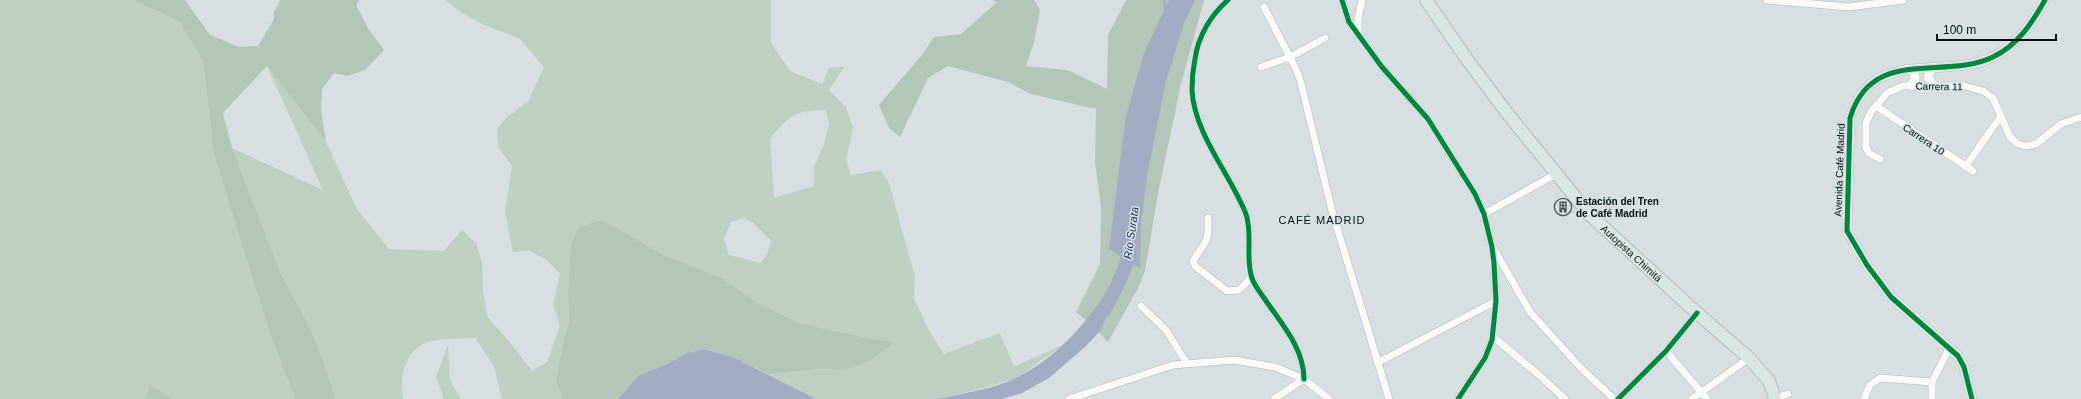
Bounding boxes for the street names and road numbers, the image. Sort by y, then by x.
street label: Carrera 11 [1915,81,1963,92]
street label: Carrera 10 [1901,121,1947,158]
street label: Avenida Café Madrid [1832,123,1847,217]
street label: Autopista Chimitá [1599,223,1664,284]

